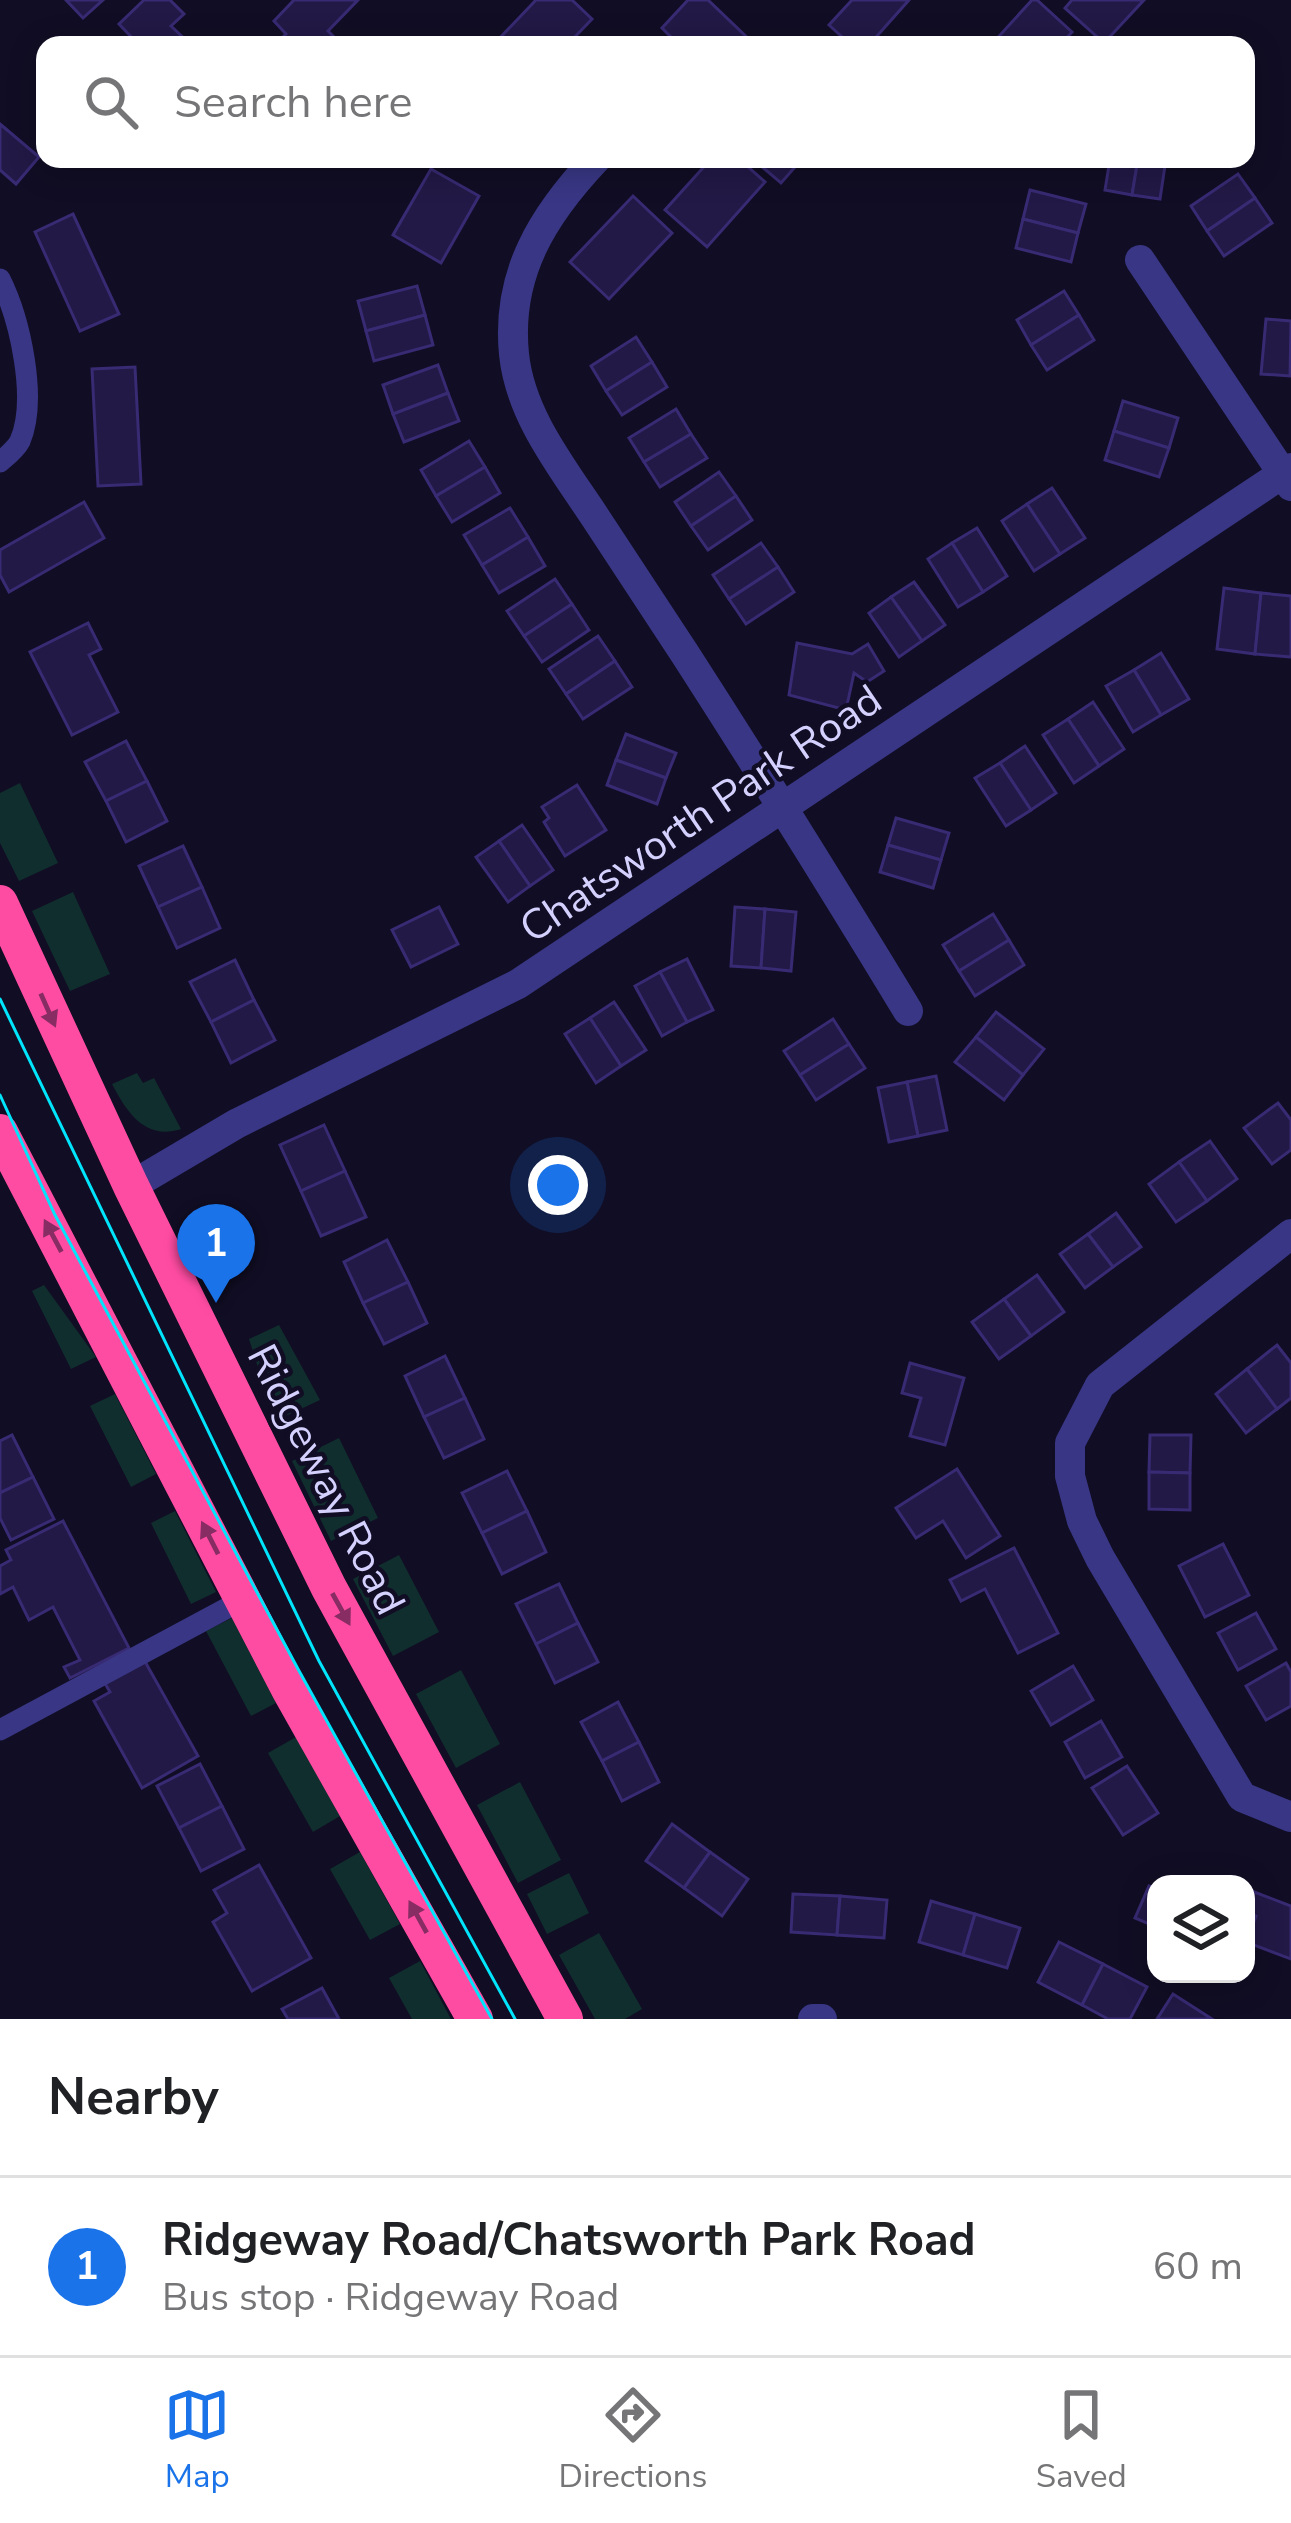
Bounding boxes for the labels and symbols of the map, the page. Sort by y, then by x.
street label: Chatsworth Park Road [509,672,893,957]
one-way arrow [38,993,58,1028]
your location [528,1155,588,1215]
pin: 1 [177,1204,255,1303]
one-way arrow [43,1218,63,1253]
street label: Ridgeway Road [233,1335,418,1625]
one-way arrow [200,1521,221,1556]
one-way arrow [330,1592,351,1627]
one-way arrow [408,1900,429,1934]

